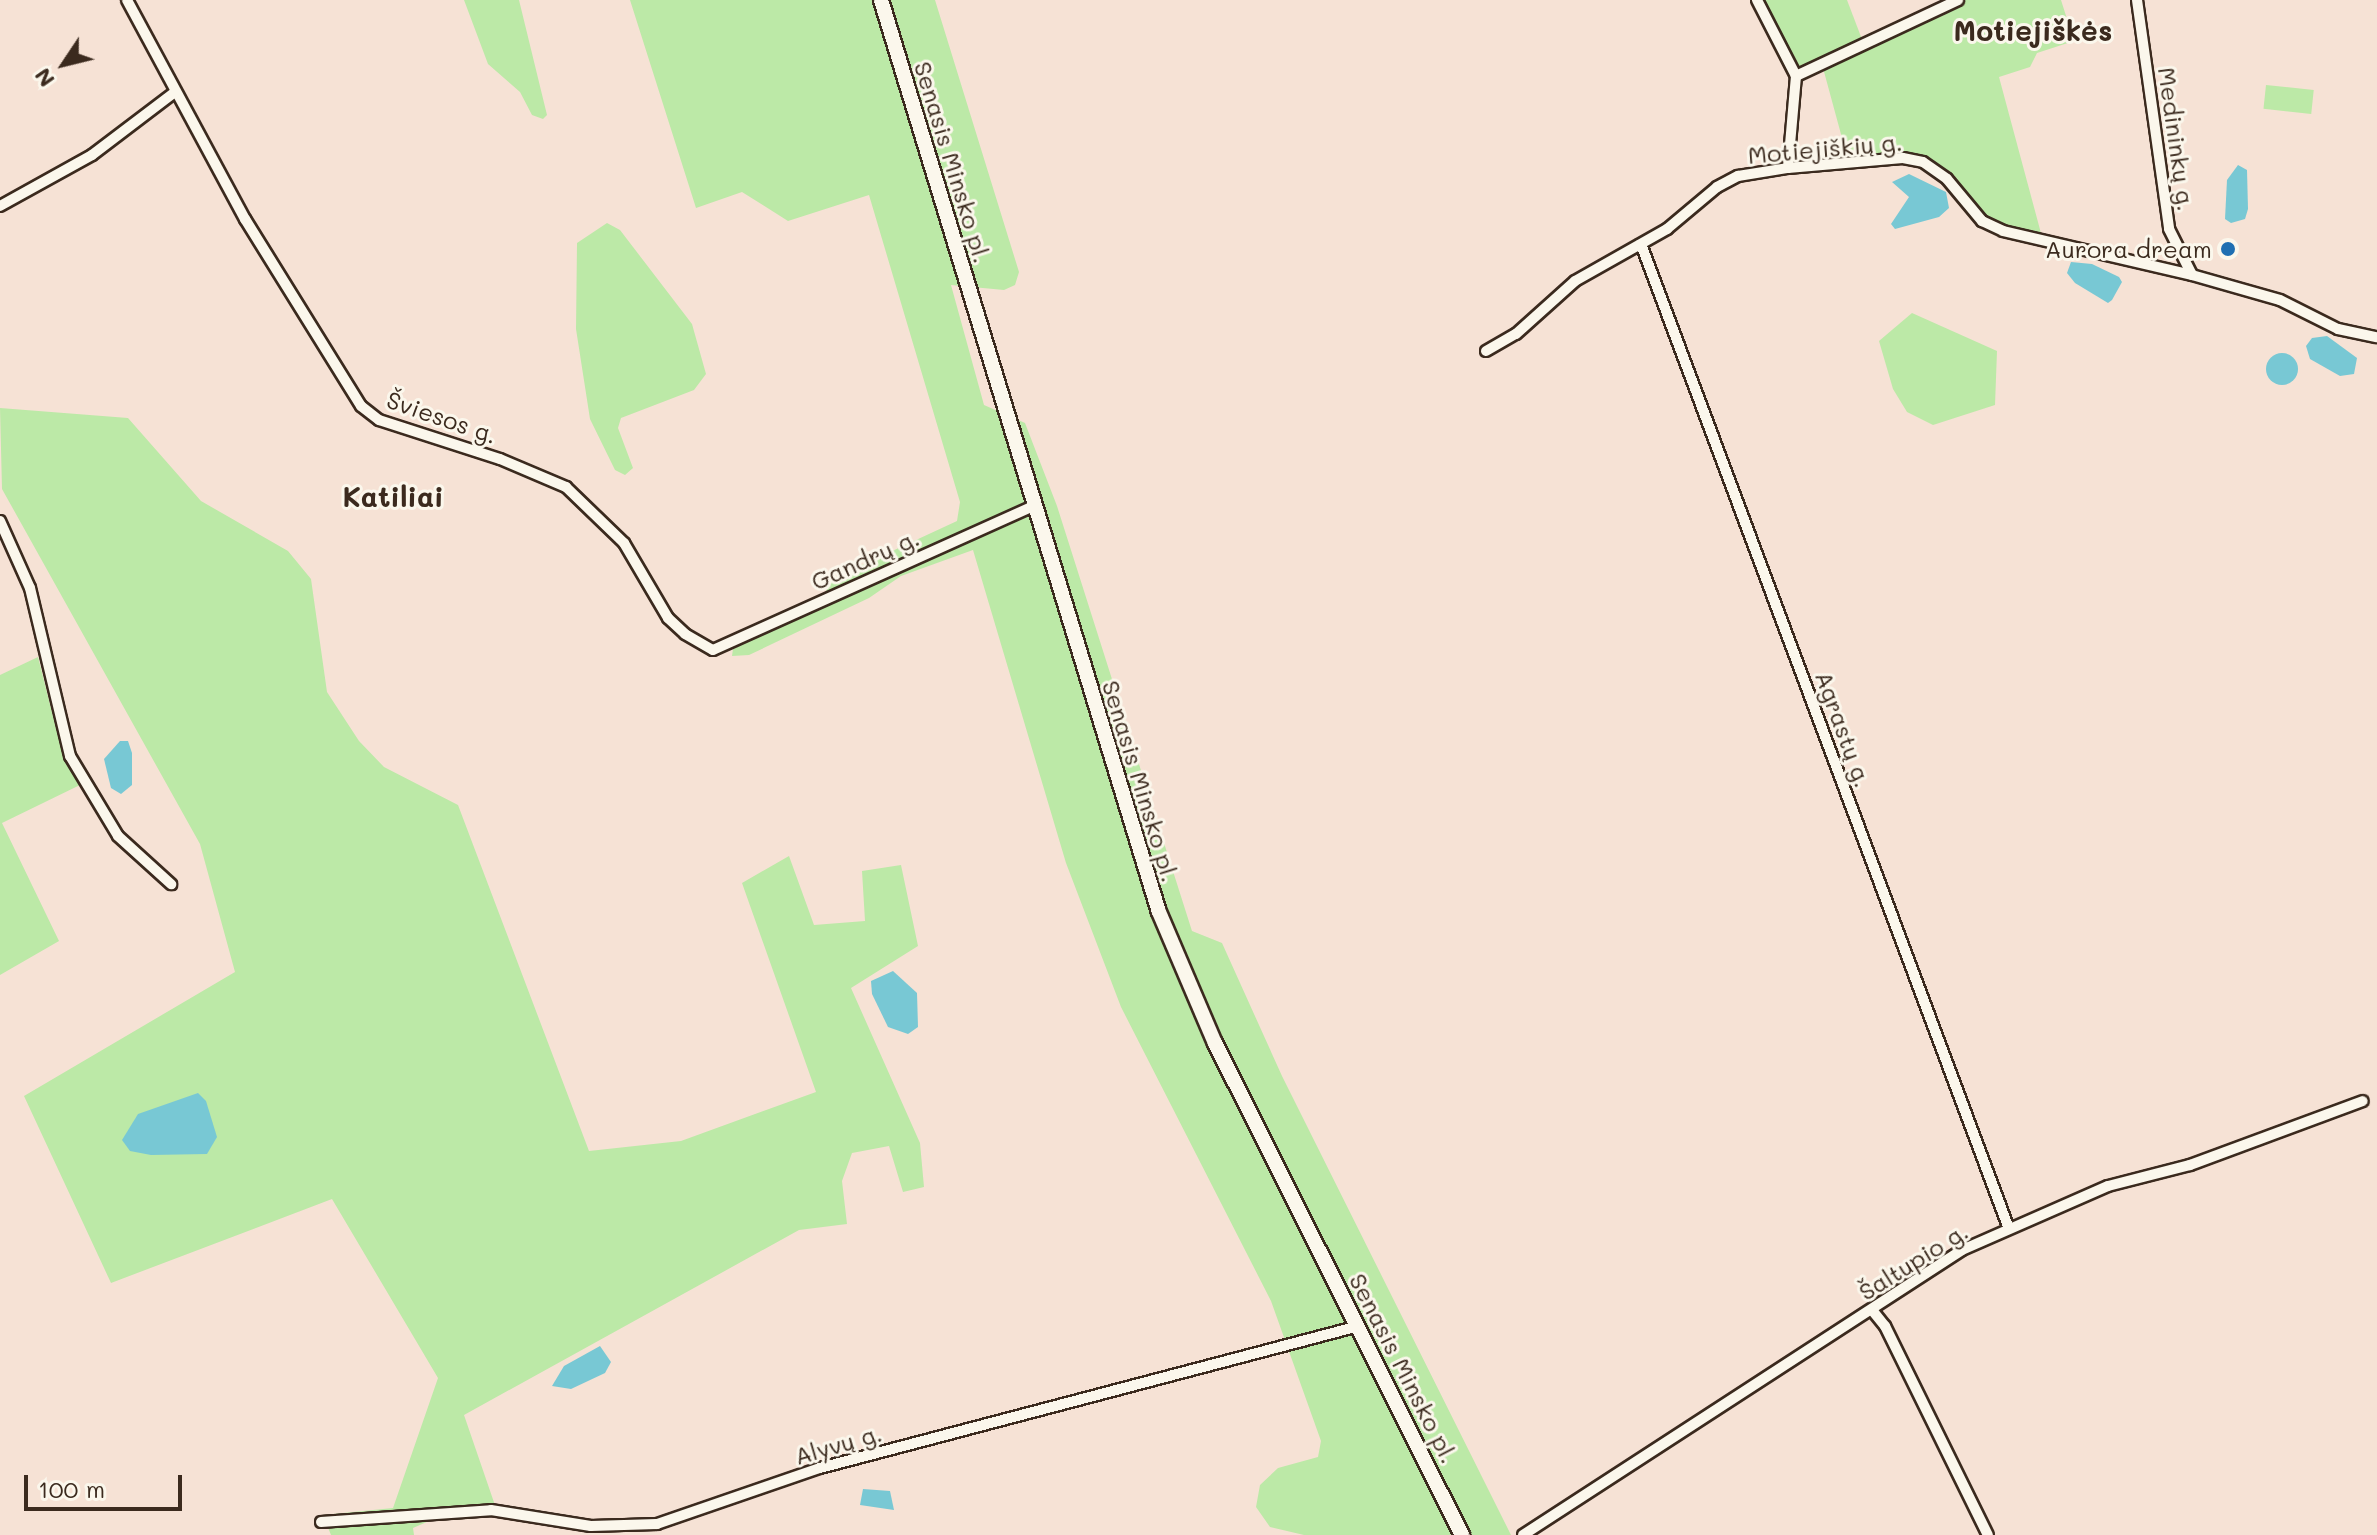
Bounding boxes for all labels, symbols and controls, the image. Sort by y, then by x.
district label: Motiejiškės [1954,13,2112,47]
north arrow [24,24,104,104]
street label: Senasis Minsko pl. [909,58,997,266]
text: N [27,63,61,93]
street label: Medininkų g. [2153,65,2201,213]
street label: Motiejiškių g. [1746,127,1904,169]
place label: Aurora dream [2045,235,2212,263]
marker: Aurora dream [2219,240,2237,258]
street label: Šviesos g. [383,385,501,449]
district label: Katiliai [342,479,444,513]
street label: Gandrų g. [807,522,923,596]
street label: Agrastų g. [1810,667,1878,791]
street label: Senasis Minsko pl. [1097,677,1185,885]
street label: Šaltupio g. [1853,1216,1973,1306]
street label: Senasis Minsko pl. [1344,1268,1464,1468]
street label: Alyvų g. [791,1418,885,1470]
scale bar [28,1459,186,1509]
text: 100 m [38,1473,105,1504]

